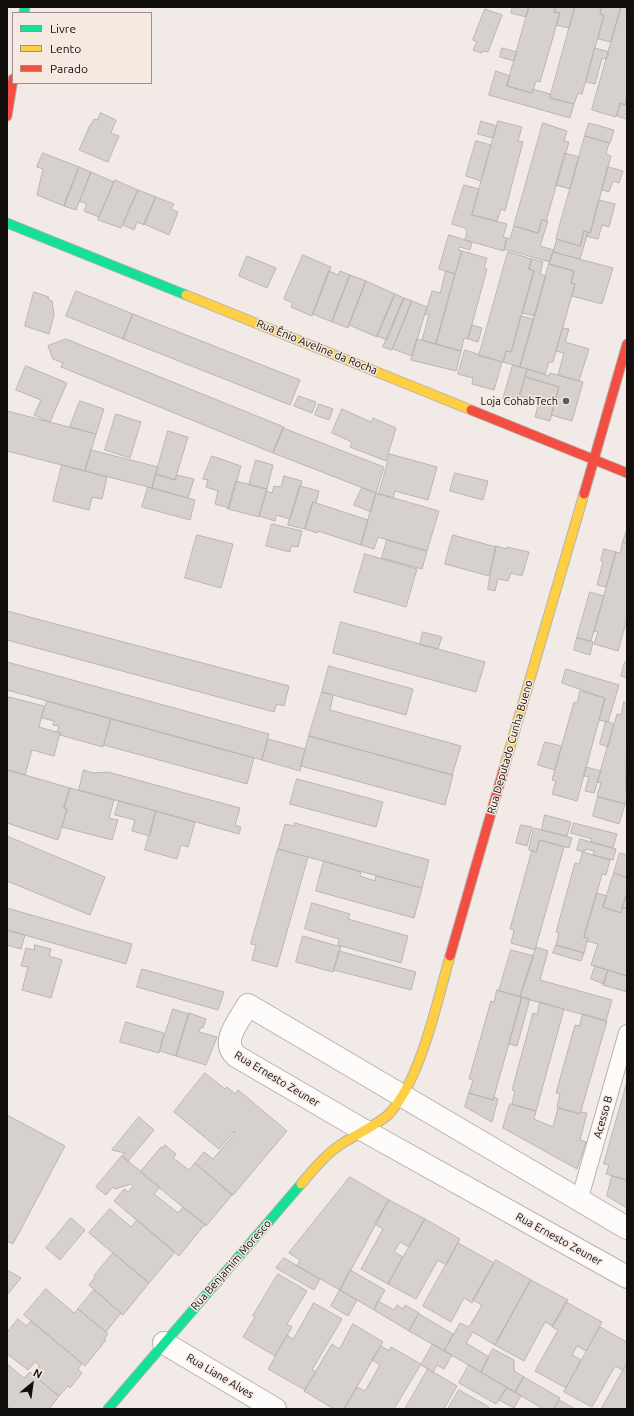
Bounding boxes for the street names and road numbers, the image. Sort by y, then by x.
street label: Rua Ênio Aveline da Rocha [255,317,379,377]
street label: Rua Deputado Cunha Bueno [485,678,535,816]
street label: Rua Ernesto Zeuner [232,1048,322,1110]
street label: Acesso B [591,1094,615,1140]
street label: Rua Ernesto Zeuner [513,1210,605,1268]
street label: Rua Benjamim Moresco [188,1217,274,1313]
street label: Rua Liane Alves [184,1351,256,1401]

